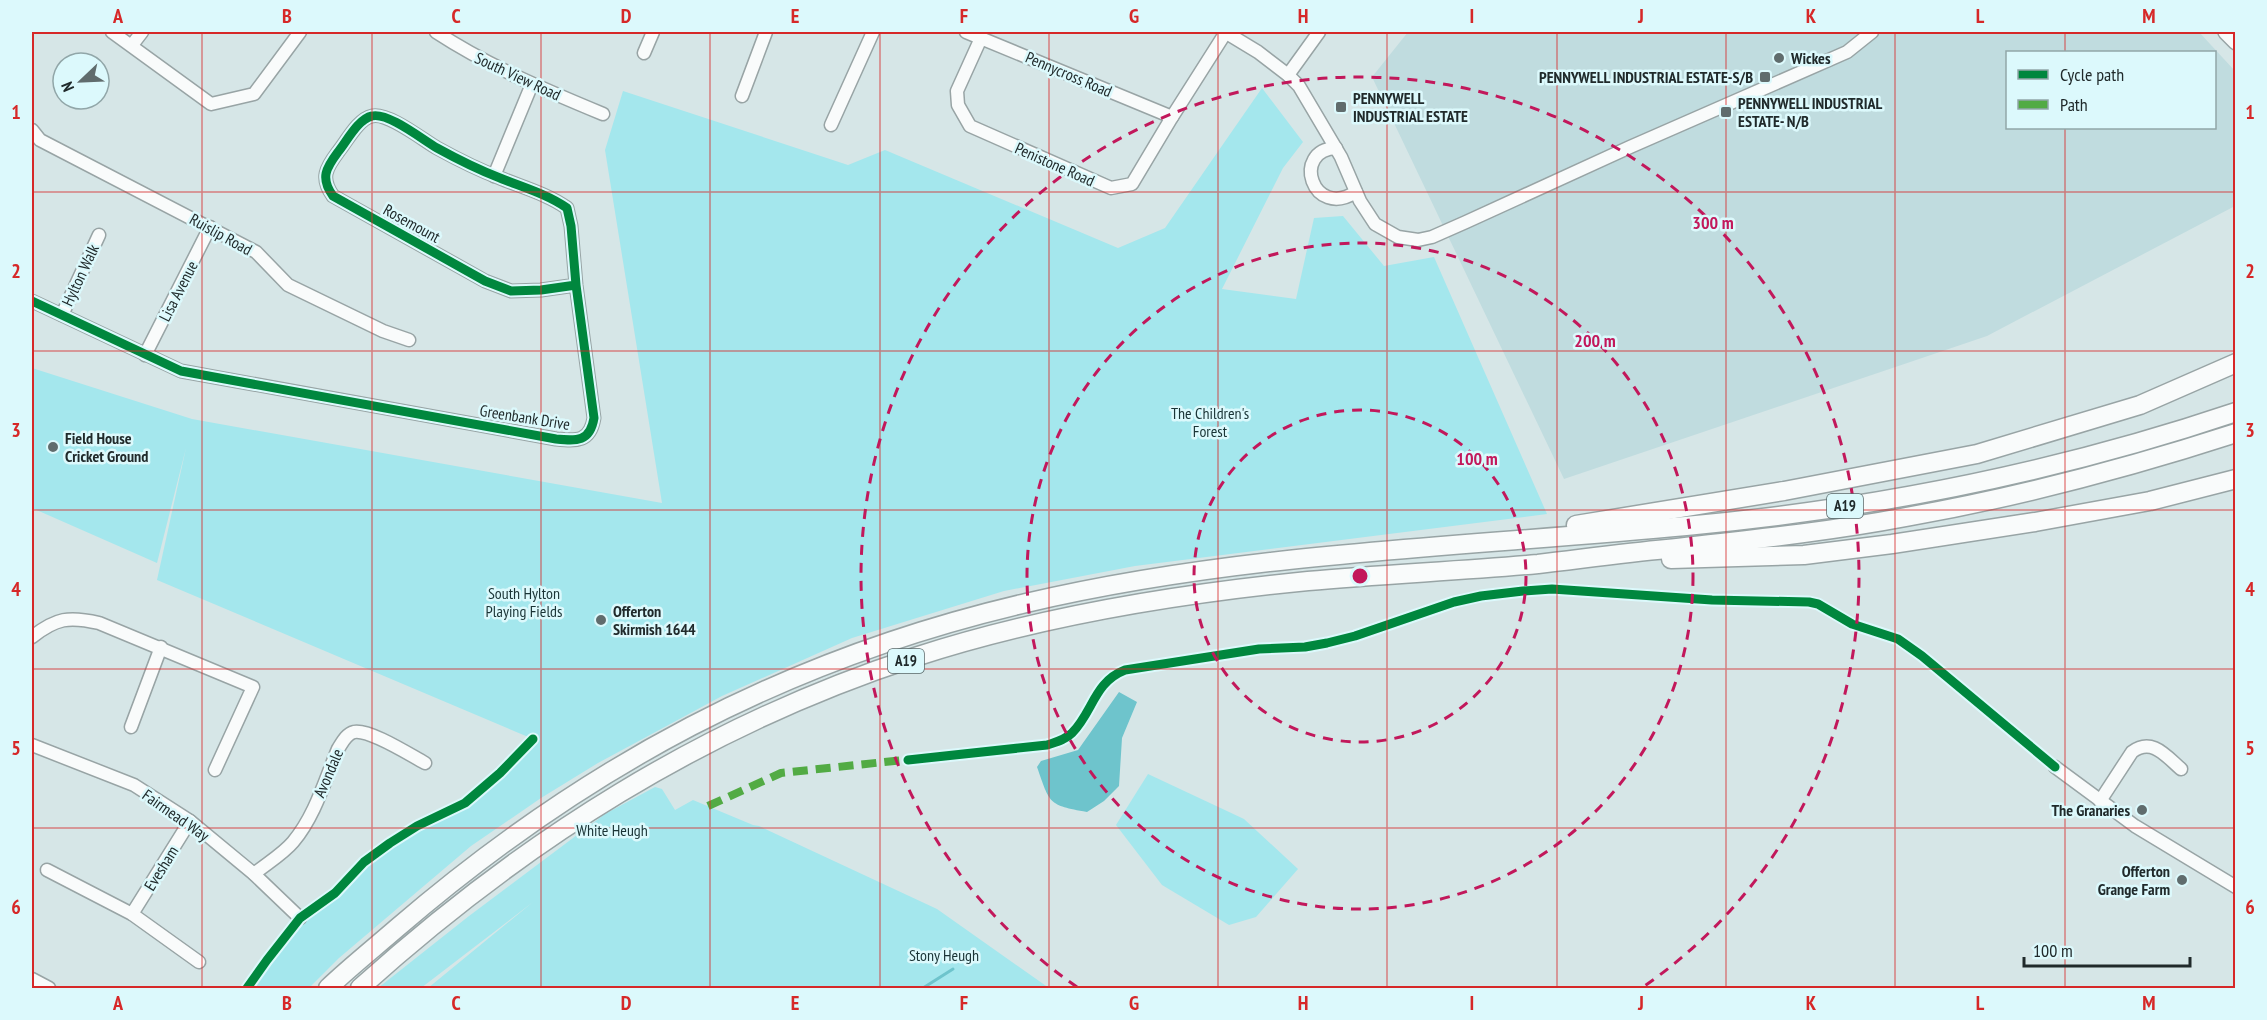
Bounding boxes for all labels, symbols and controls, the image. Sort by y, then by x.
text: A [112,3,124,29]
text: B [282,3,292,29]
text: C [451,3,461,29]
text: D [621,3,632,29]
text: E [791,3,799,29]
text: F [960,3,968,29]
text: G [1129,3,1139,29]
text: H [1298,3,1308,29]
text: I [1470,3,1474,29]
text: J [1637,3,1644,29]
text: K [1806,3,1817,29]
text: L [1976,3,1985,29]
text: M [2142,3,2156,29]
street label: South View Road [472,47,564,105]
street label: Pennycross Road [1023,47,1115,101]
place label: Wickes [1790,48,1831,68]
north arrow [51,51,111,111]
marker: Wickes [1772,51,1786,65]
legend [2006,51,2216,129]
text: Cycle path [2060,63,2124,86]
place label: PENNYWELL INDUSTRIAL ESTATE-S/B [1539,67,1753,87]
marker: PENNYWELL INDUSTRIAL ESTATE-S/B [1758,70,1772,84]
text: N [56,79,78,95]
place label: PENNYWELL INDUSTRIAL ESTATE [1353,88,1468,126]
place label: PENNYWELL INDUSTRIAL ESTATE- N/B [1738,93,1883,131]
text: Path [2060,93,2088,116]
text: 1 [11,99,21,125]
text: 1 [2245,99,2255,125]
marker: PENNYWELL INDUSTRIAL ESTATE [1334,100,1348,114]
marker: PENNYWELL INDUSTRIAL ESTATE- N/B [1719,105,1733,119]
street label: Penistone Road [1012,138,1098,190]
street label: Rosemount [380,199,444,247]
street label: Ruislip Road [186,209,256,259]
text: 300 m [1692,211,1734,234]
street label: Hylton Walk [57,240,103,309]
street label: Lisa Avenue [154,257,202,325]
text: 2 [11,258,21,284]
text: 2 [2245,258,2255,284]
text: 200 m [1574,329,1616,352]
street label: Greenbank Drive [478,400,572,434]
park label: The Children's Forest [1171,403,1249,441]
text: 3 [11,417,21,443]
text: 3 [2245,417,2255,443]
place label: Field House Cricket Ground [65,428,148,466]
marker: Field House Cricket Ground [46,440,60,454]
text: 100 m [1456,447,1498,470]
road number: A19 [1827,494,1863,518]
centre of rings [1350,566,1370,586]
text: 4 [11,576,21,602]
text: 4 [2245,576,2255,602]
park label: South Hylton Playing Fields [486,583,562,621]
place label: Offerton Skirmish 1644 [613,601,696,639]
marker: Offerton Skirmish 1644 [594,613,608,627]
road number: A19 [888,649,924,673]
text: 5 [11,735,21,761]
text: 5 [2245,735,2255,761]
street label: Avondale [309,746,347,800]
street label: Fairmead Way [139,785,213,845]
place label: The Granaries [2051,800,2130,820]
marker: The Granaries [2135,803,2149,817]
park label: White Heugh [576,820,648,840]
street label: Evesham [140,842,182,894]
place label: Offerton Grange Farm [2098,861,2170,899]
marker: Offerton Grange Farm [2175,873,2189,887]
text: 6 [11,894,21,920]
text: 6 [2245,894,2255,920]
scale bar [2024,930,2190,968]
text: 100 m [2033,939,2073,962]
park label: Stony Heugh [909,945,979,965]
text: A [112,990,124,1016]
text: B [282,990,292,1016]
text: C [451,990,461,1016]
text: D [621,990,632,1016]
text: E [791,990,799,1016]
text: F [960,990,968,1016]
text: G [1129,990,1139,1016]
text: H [1298,990,1308,1016]
text: I [1470,990,1474,1016]
text: J [1637,990,1644,1016]
text: K [1806,990,1817,1016]
text: L [1976,990,1985,1016]
text: M [2142,990,2156,1016]

